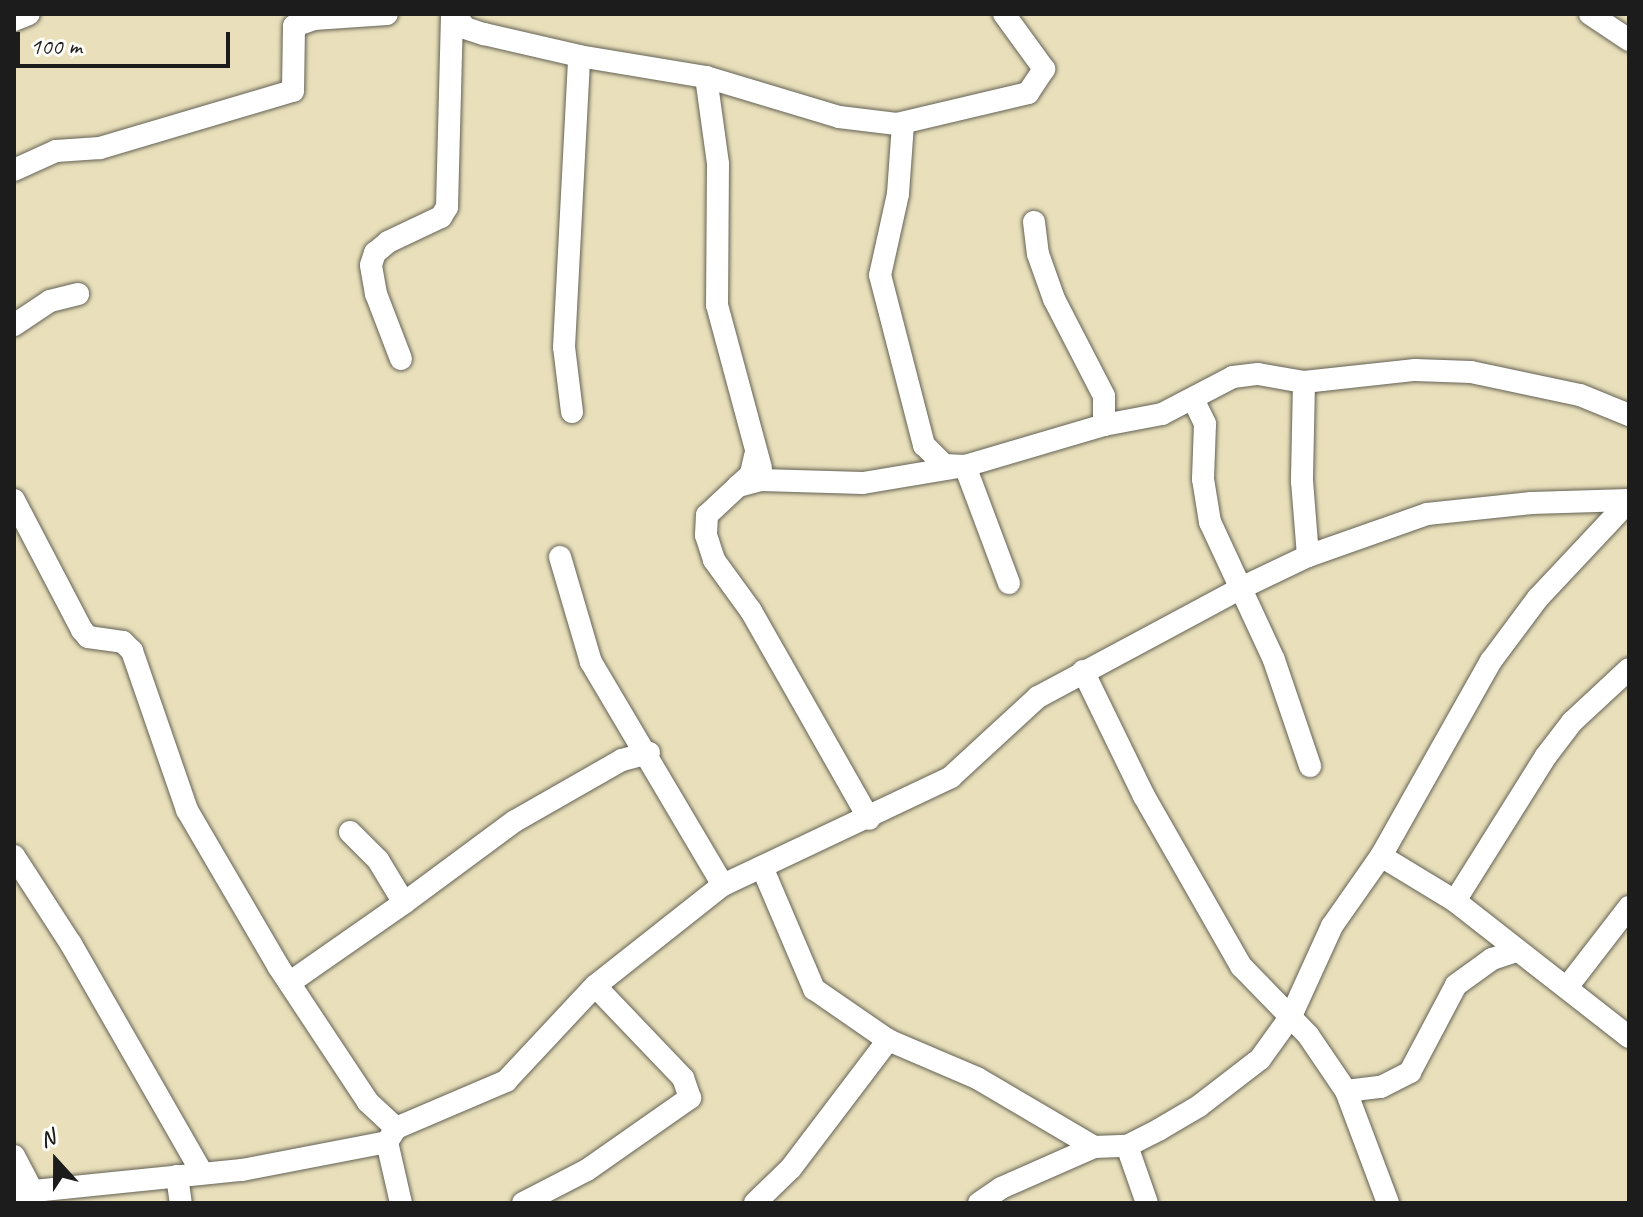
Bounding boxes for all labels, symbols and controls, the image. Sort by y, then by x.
scale bar [20,16,234,66]
text: 100 m [30,31,82,61]
north arrow [16,1121,96,1201]
text: N [36,1123,59,1154]

